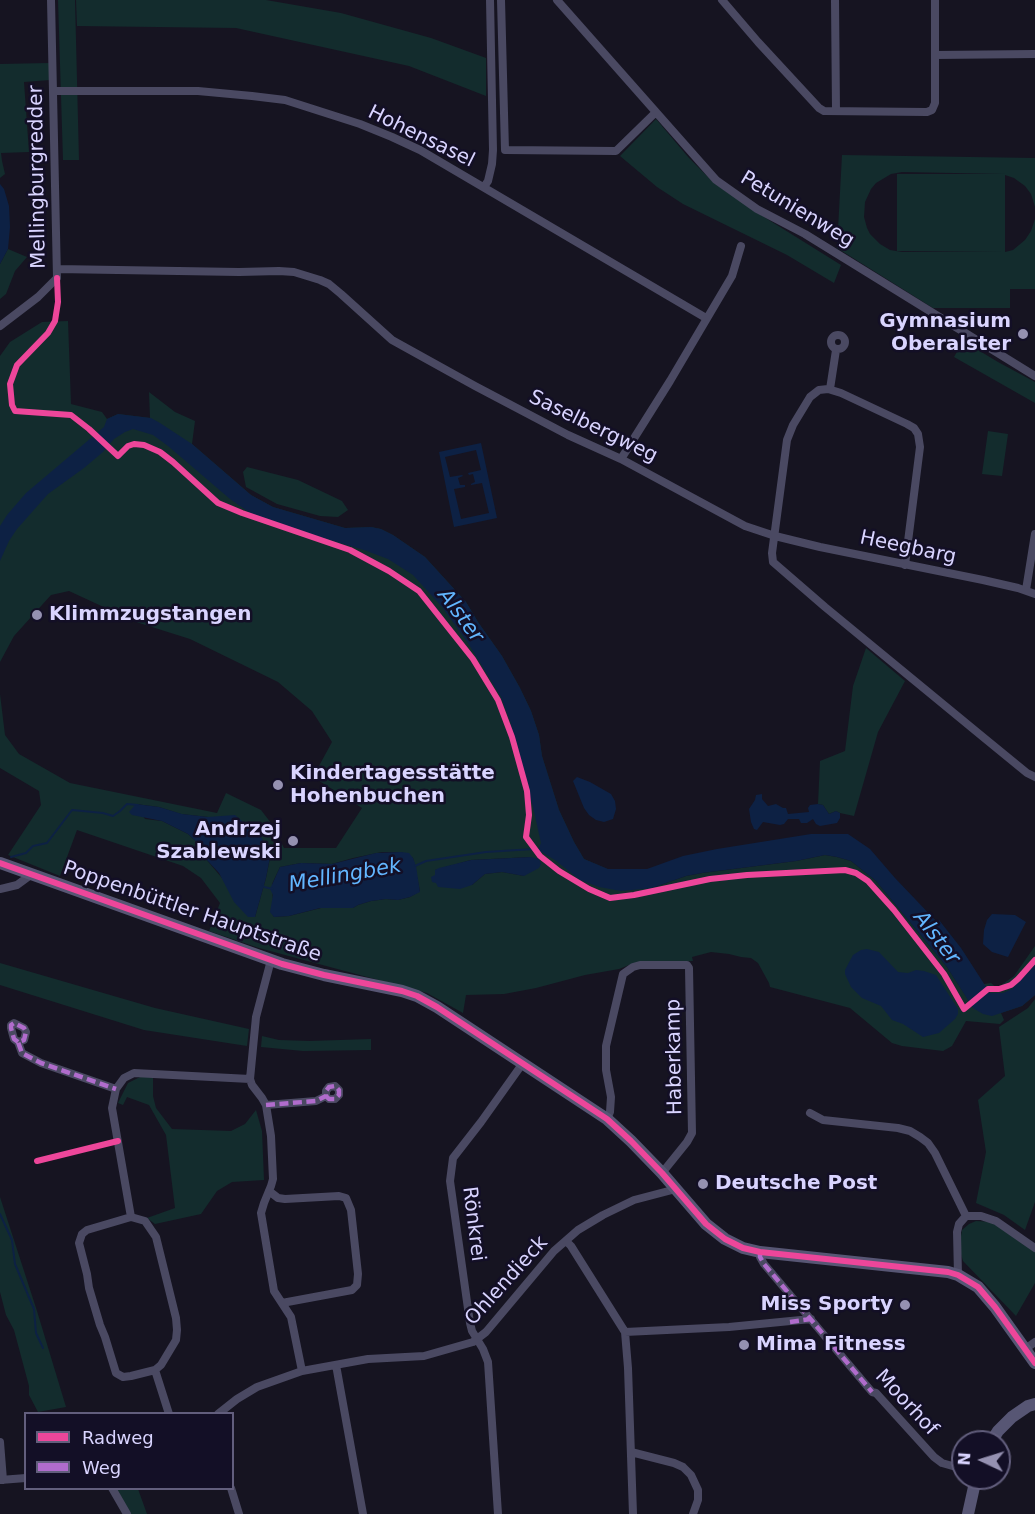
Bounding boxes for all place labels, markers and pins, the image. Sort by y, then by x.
place label: Gymnasium Oberalster [879,310,1011,357]
marker: Gymnasium Oberalster [1016,327,1030,341]
place label: Klimmzugstangen [49,603,251,627]
marker: Klimmzugstangen [30,608,44,622]
place label: Kindertagesstätte Hohenbuchen [290,762,495,809]
marker: Kindertagesstätte Hohenbuchen [271,778,285,792]
place label: Andrzej Szablewski [156,818,281,865]
marker: Andrzej Szablewski [286,834,300,848]
place label: Deutsche Post [715,1172,877,1196]
marker: Deutsche Post [696,1177,710,1191]
place label: Miss Sporty [761,1293,893,1317]
marker: Miss Sporty [898,1298,912,1312]
place label: Mima Fitness [756,1333,906,1357]
marker: Mima Fitness [737,1338,751,1352]

